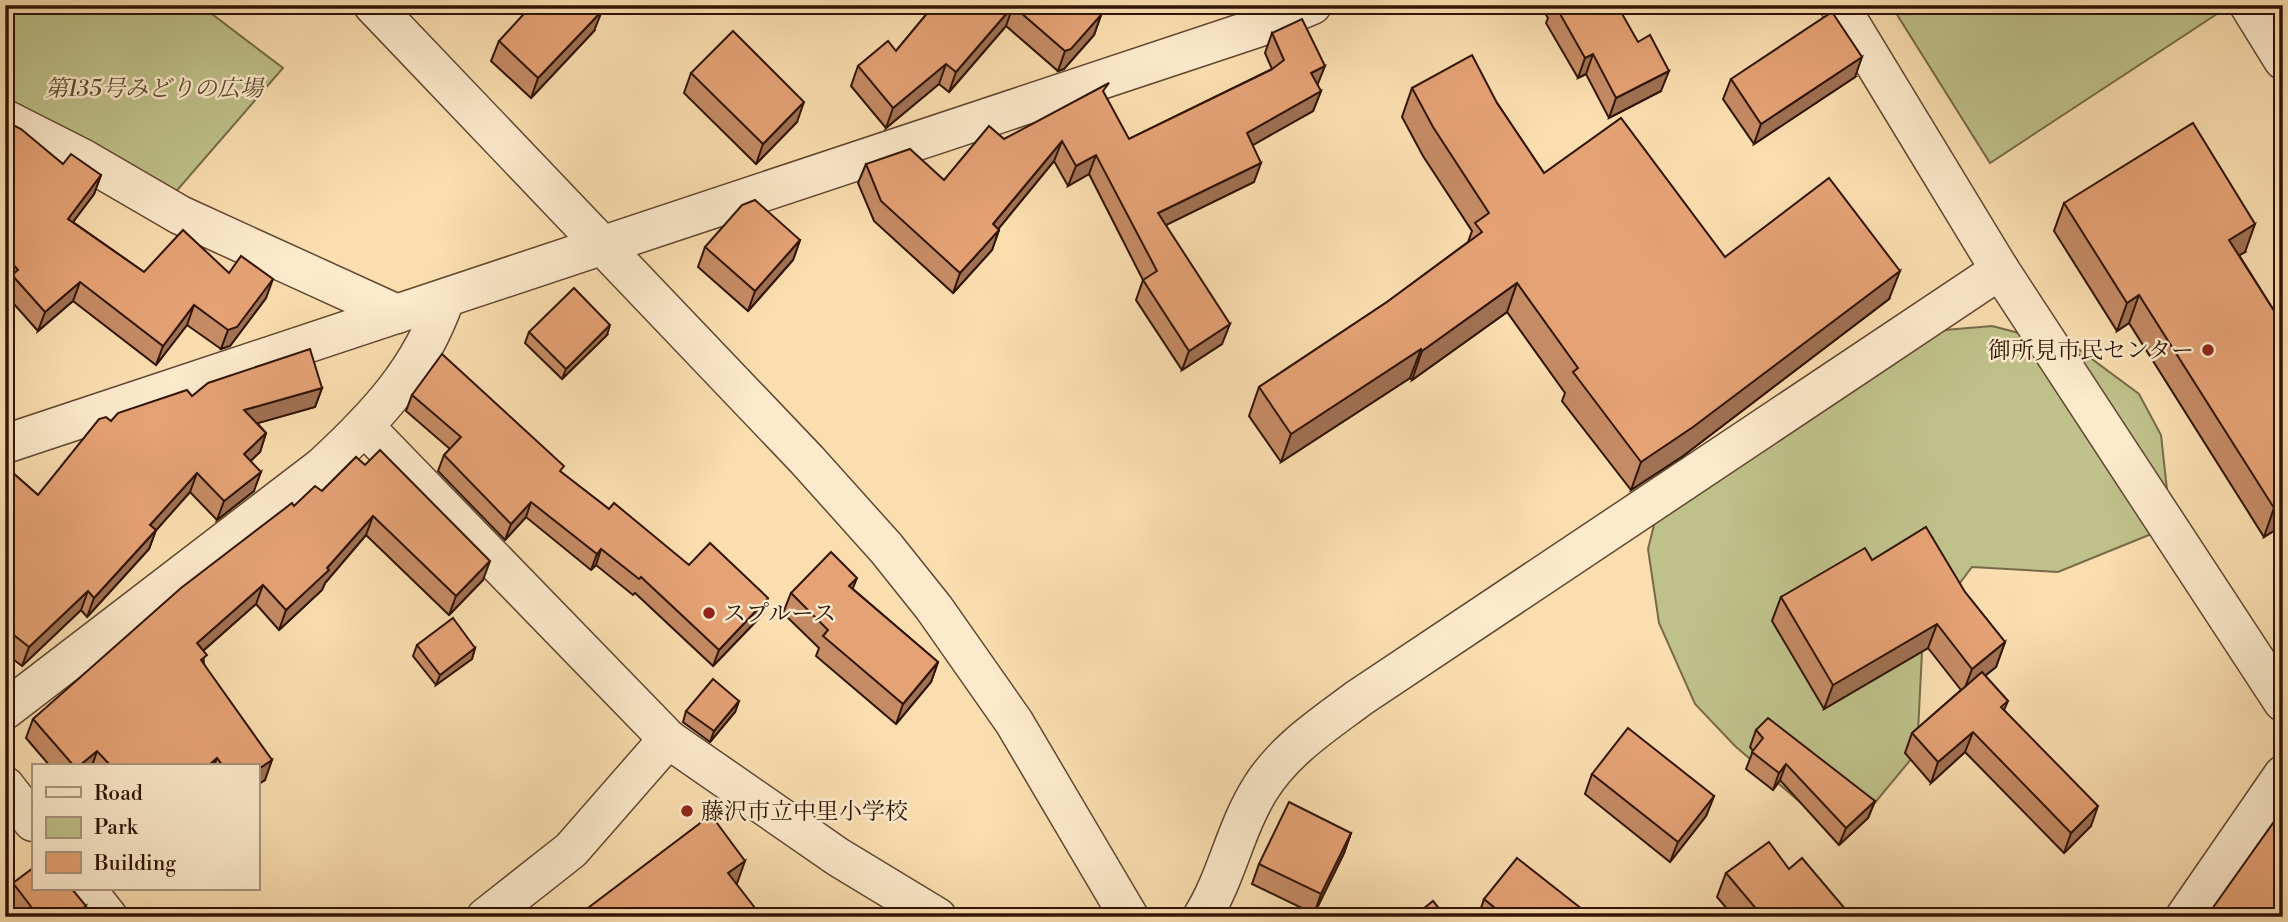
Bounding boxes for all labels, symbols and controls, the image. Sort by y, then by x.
park label: 第135号みどりの広場 [45,75,265,103]
place label: 御所見市民センター [1988,337,2194,365]
marker: 御所見市民センター [2200,342,2216,358]
place label: スプルース [723,600,836,628]
marker: スプルース [701,605,717,621]
legend [32,764,259,890]
text: Road [94,781,143,807]
place label: 藤沢市立中里小学校 [701,798,908,826]
marker: 藤沢市立中里小学校 [679,803,695,819]
text: Park [94,815,139,841]
text: Building [93,851,176,877]

